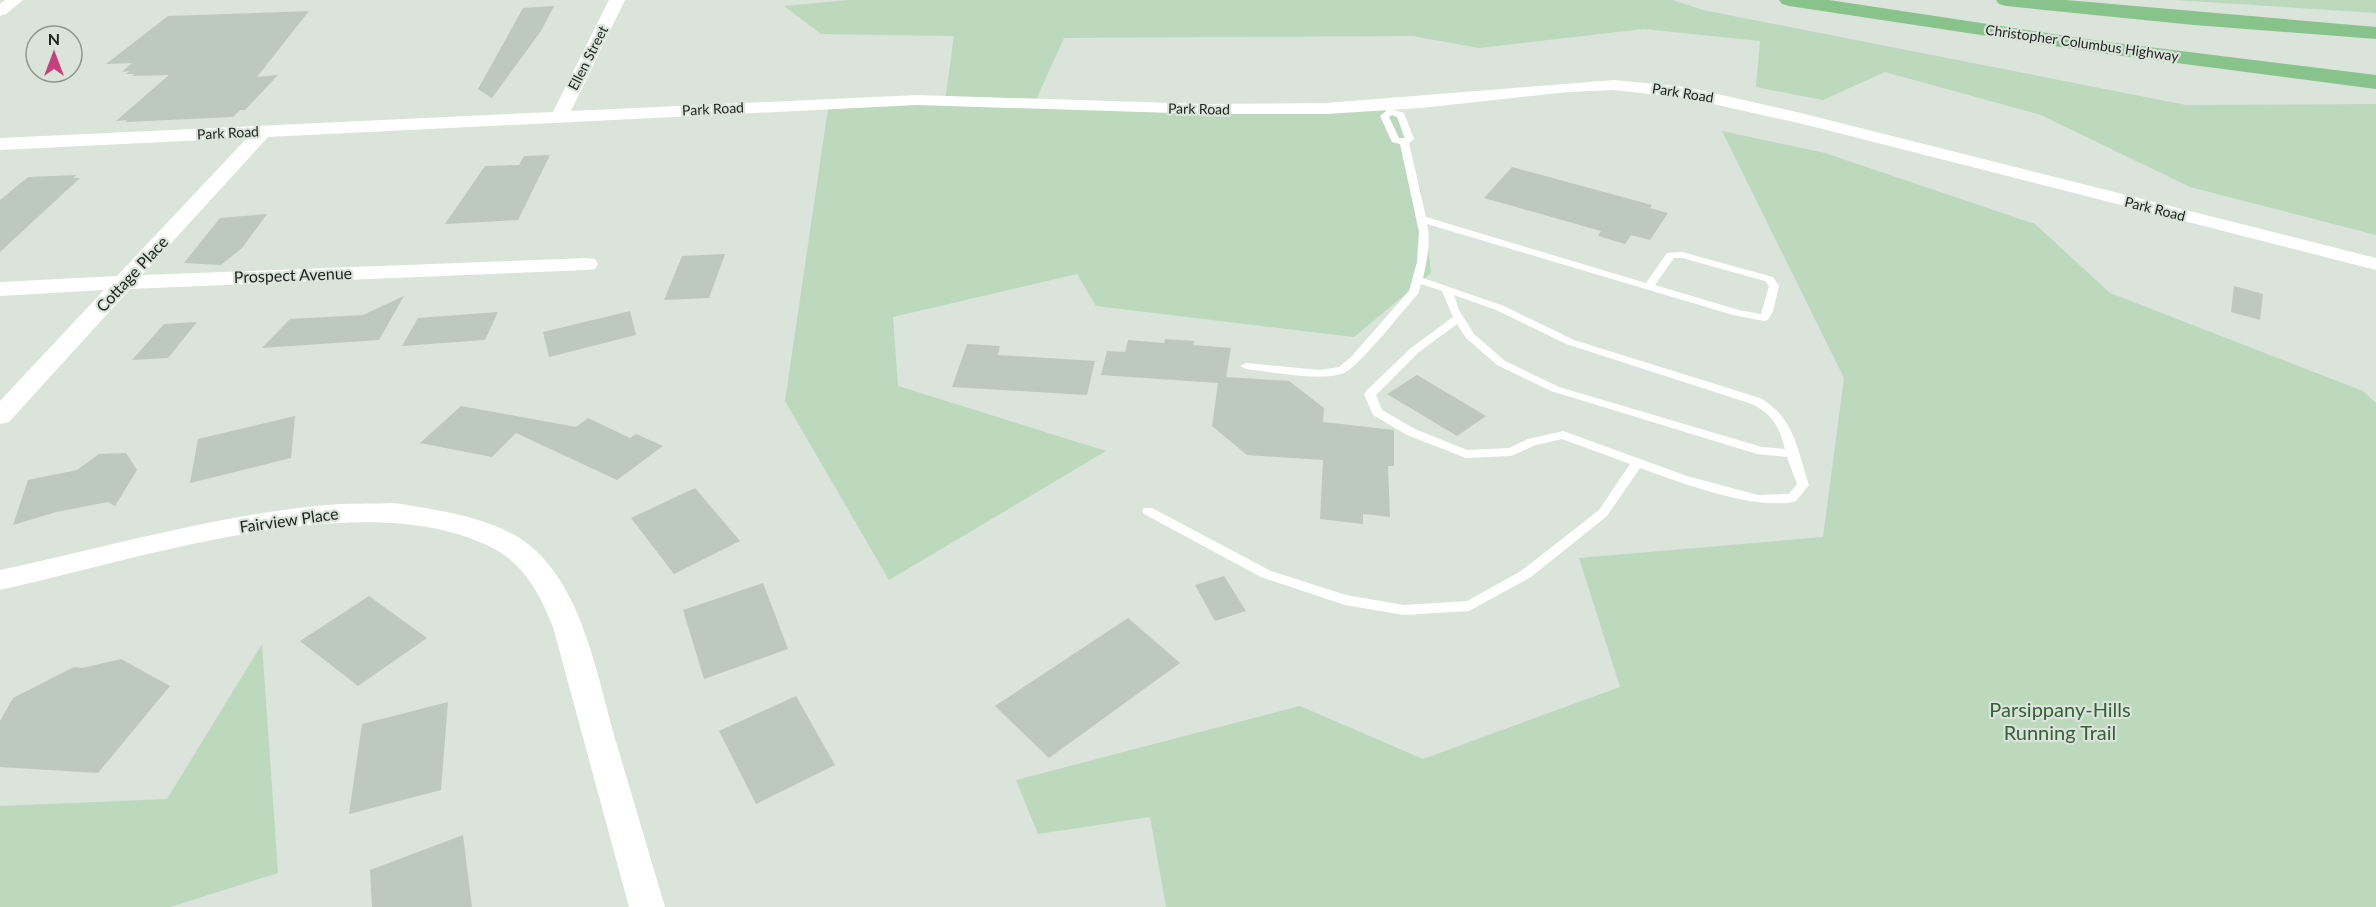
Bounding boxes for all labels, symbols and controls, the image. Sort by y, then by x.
street label: Christopher Columbus Highway [1984,21,2181,65]
street label: Ellen Street [564,23,611,93]
north arrow [24,24,84,84]
text: N [48,29,60,48]
street label: Park Road [1651,79,1715,106]
street label: Park Road [682,98,744,119]
street label: Park Road [1168,99,1230,118]
street label: Park Road [197,122,259,143]
street label: Park Road [2123,193,2187,224]
street label: Cottage Place [92,232,171,315]
street label: Prospect Avenue [234,263,352,286]
street label: Fairview Place [238,503,340,536]
park label: Parsippany-Hills Running Trail [1989,697,2131,744]

